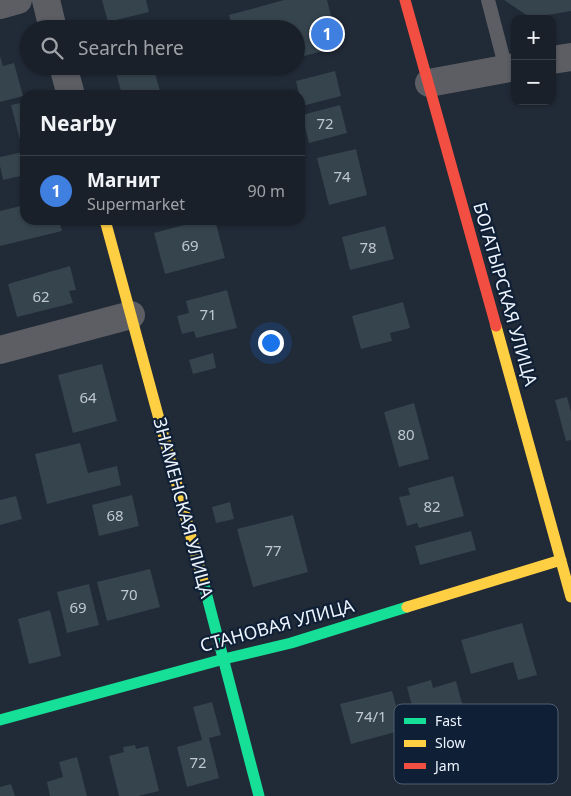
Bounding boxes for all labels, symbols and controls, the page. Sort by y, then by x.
pin: 1 [311,15,343,53]
map controls [511,15,556,105]
button: + [511,15,556,60]
search box [20,20,305,75]
icon: search [38,34,66,62]
text: Search here [78,35,184,61]
button: − [511,60,556,105]
text: Nearby [40,109,116,137]
house number: 72 [316,113,334,133]
house number: 74 [333,166,351,186]
text: Магнит [87,167,160,193]
text: 1 [51,180,61,202]
text: 90 m [248,180,285,202]
text: Supermarket [87,193,185,215]
street label: БОГАТЫРСКАЯ УЛИЦА [468,199,544,389]
house number: 69 [181,235,199,255]
house number: 78 [359,237,377,257]
house number: 62 [32,286,50,306]
house number: 71 [199,304,217,324]
your location [258,330,284,356]
house number: 64 [79,387,97,407]
street label: ЗНАМЕНСКАЯ УЛИЦА [148,415,220,601]
house number: 80 [397,424,415,444]
house number: 82 [423,496,441,516]
house number: 68 [106,505,124,525]
house number: 77 [264,540,282,560]
house number: 70 [120,584,138,604]
street label: СТАНОВАЯ УЛИЦА [197,593,357,657]
house number: 69 [69,597,87,617]
legend [394,704,558,784]
house number: 74/1 [355,706,387,726]
text: Fast [435,711,462,730]
text: Slow [435,733,466,752]
house number: 72 [189,752,207,772]
text: Jam [433,756,460,775]

